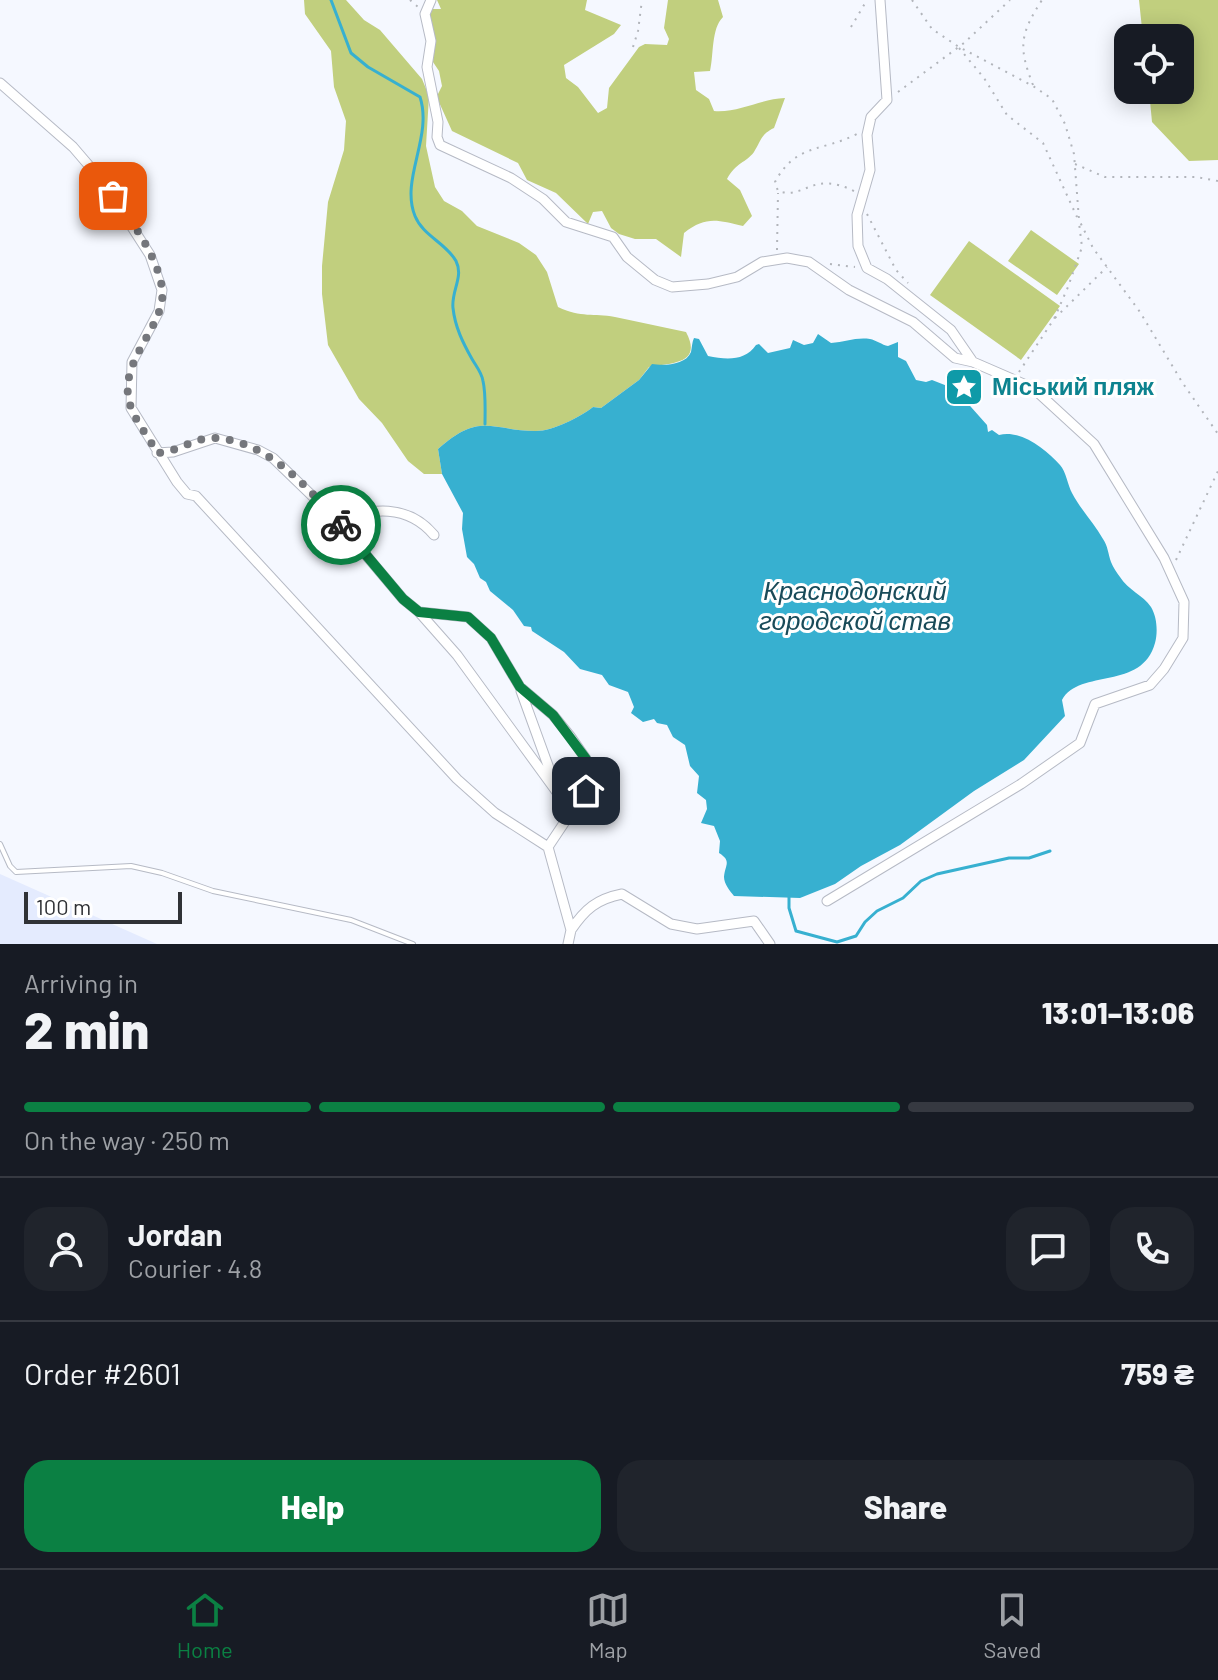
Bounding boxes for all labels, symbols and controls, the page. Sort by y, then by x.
map controls [1114,24,1194,104]
button: locate [1114,24,1194,104]
pin [79,162,147,230]
icon: bag [91,174,135,218]
place icon: Міський пляж [943,366,985,408]
place label: Міський пляж [992,371,1155,400]
courier [301,485,381,565]
icon: bike [319,503,363,547]
water label: Краснодонский городской став [759,574,951,635]
pin [552,757,620,825]
icon: home [564,769,608,813]
scale bar [24,888,182,924]
text: 100 m [36,893,91,919]
text: Arriving in [24,967,138,998]
text: 13:01–13:06 [1042,994,1194,1030]
text: 2 min [24,997,149,1059]
text: On the way · 250 m [24,1124,230,1155]
button: person [24,1207,108,1291]
button: chat [1006,1207,1090,1291]
button: phone [1110,1207,1194,1291]
text: Jordan [128,1216,223,1252]
text: Courier · 4.8 [128,1252,262,1283]
text: Order #2601 [24,1355,181,1391]
text: 759 ₴ [1121,1355,1194,1391]
button: Help [24,1460,601,1552]
button: Share [617,1460,1194,1552]
tab: Home [177,1588,233,1662]
tab: Map [586,1588,630,1662]
tab: Saved [984,1588,1041,1662]

